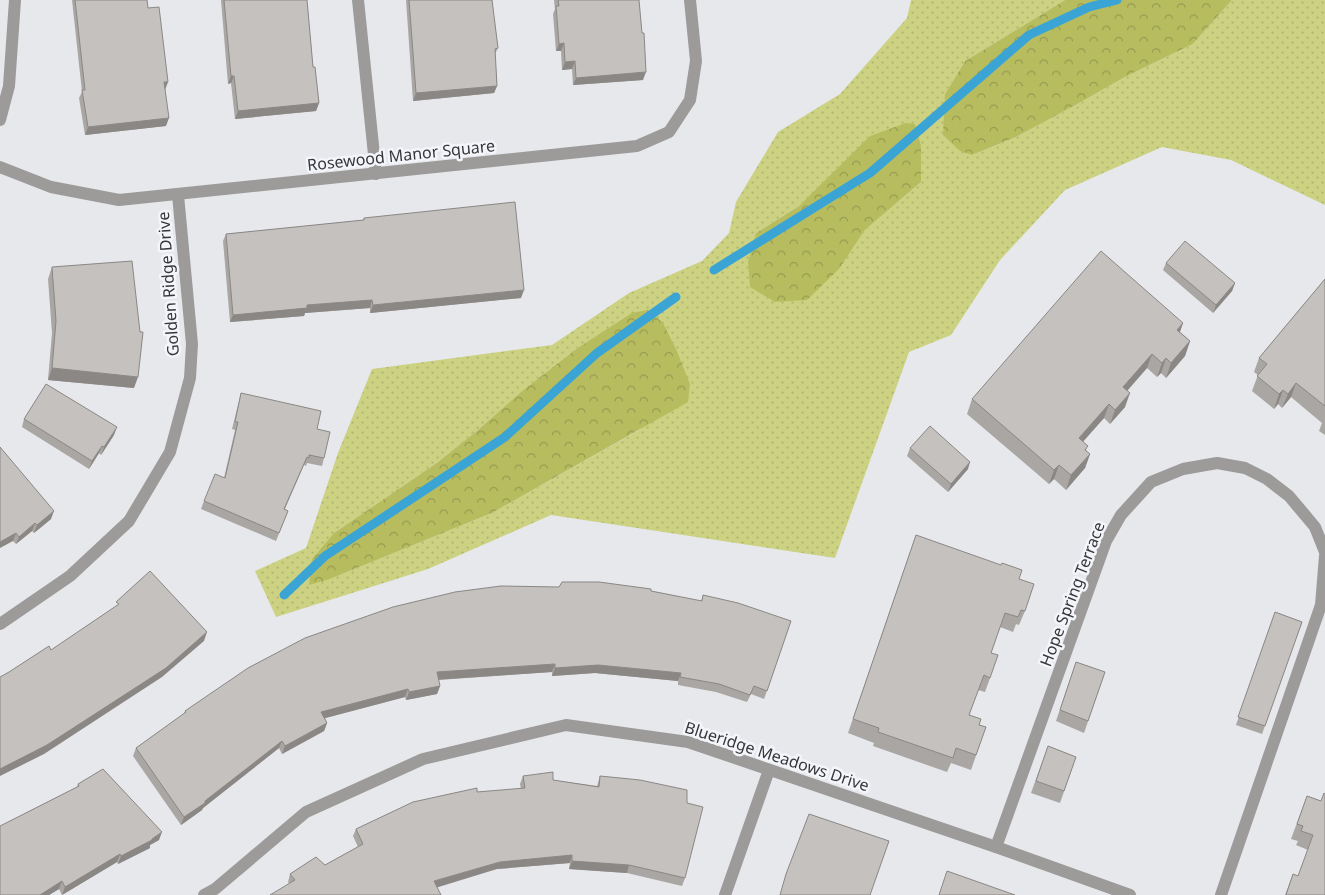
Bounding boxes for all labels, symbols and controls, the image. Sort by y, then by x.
street label: Rosewood Manor Square [306,134,496,176]
street label: Golden Ridge Drive [152,211,184,357]
street label: Hope Spring Terrace [1034,519,1110,669]
street label: Blueridge Meadows Drive [682,716,872,796]

